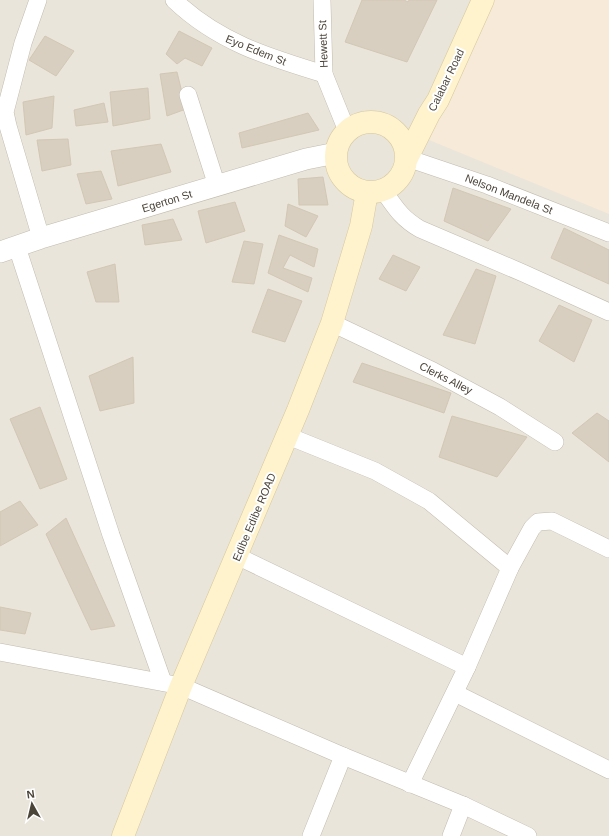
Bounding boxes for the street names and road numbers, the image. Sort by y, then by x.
street label: Hewett St [316,20,330,68]
street label: Eyo Edem St [224,32,288,68]
street label: Calabar Road [426,47,466,113]
street label: Nelson Mandela St [463,172,555,216]
street label: Egerton St [140,188,194,214]
street label: Clerks Alley [418,360,475,397]
street label: Edibe Edibe ROAD [230,471,278,563]

